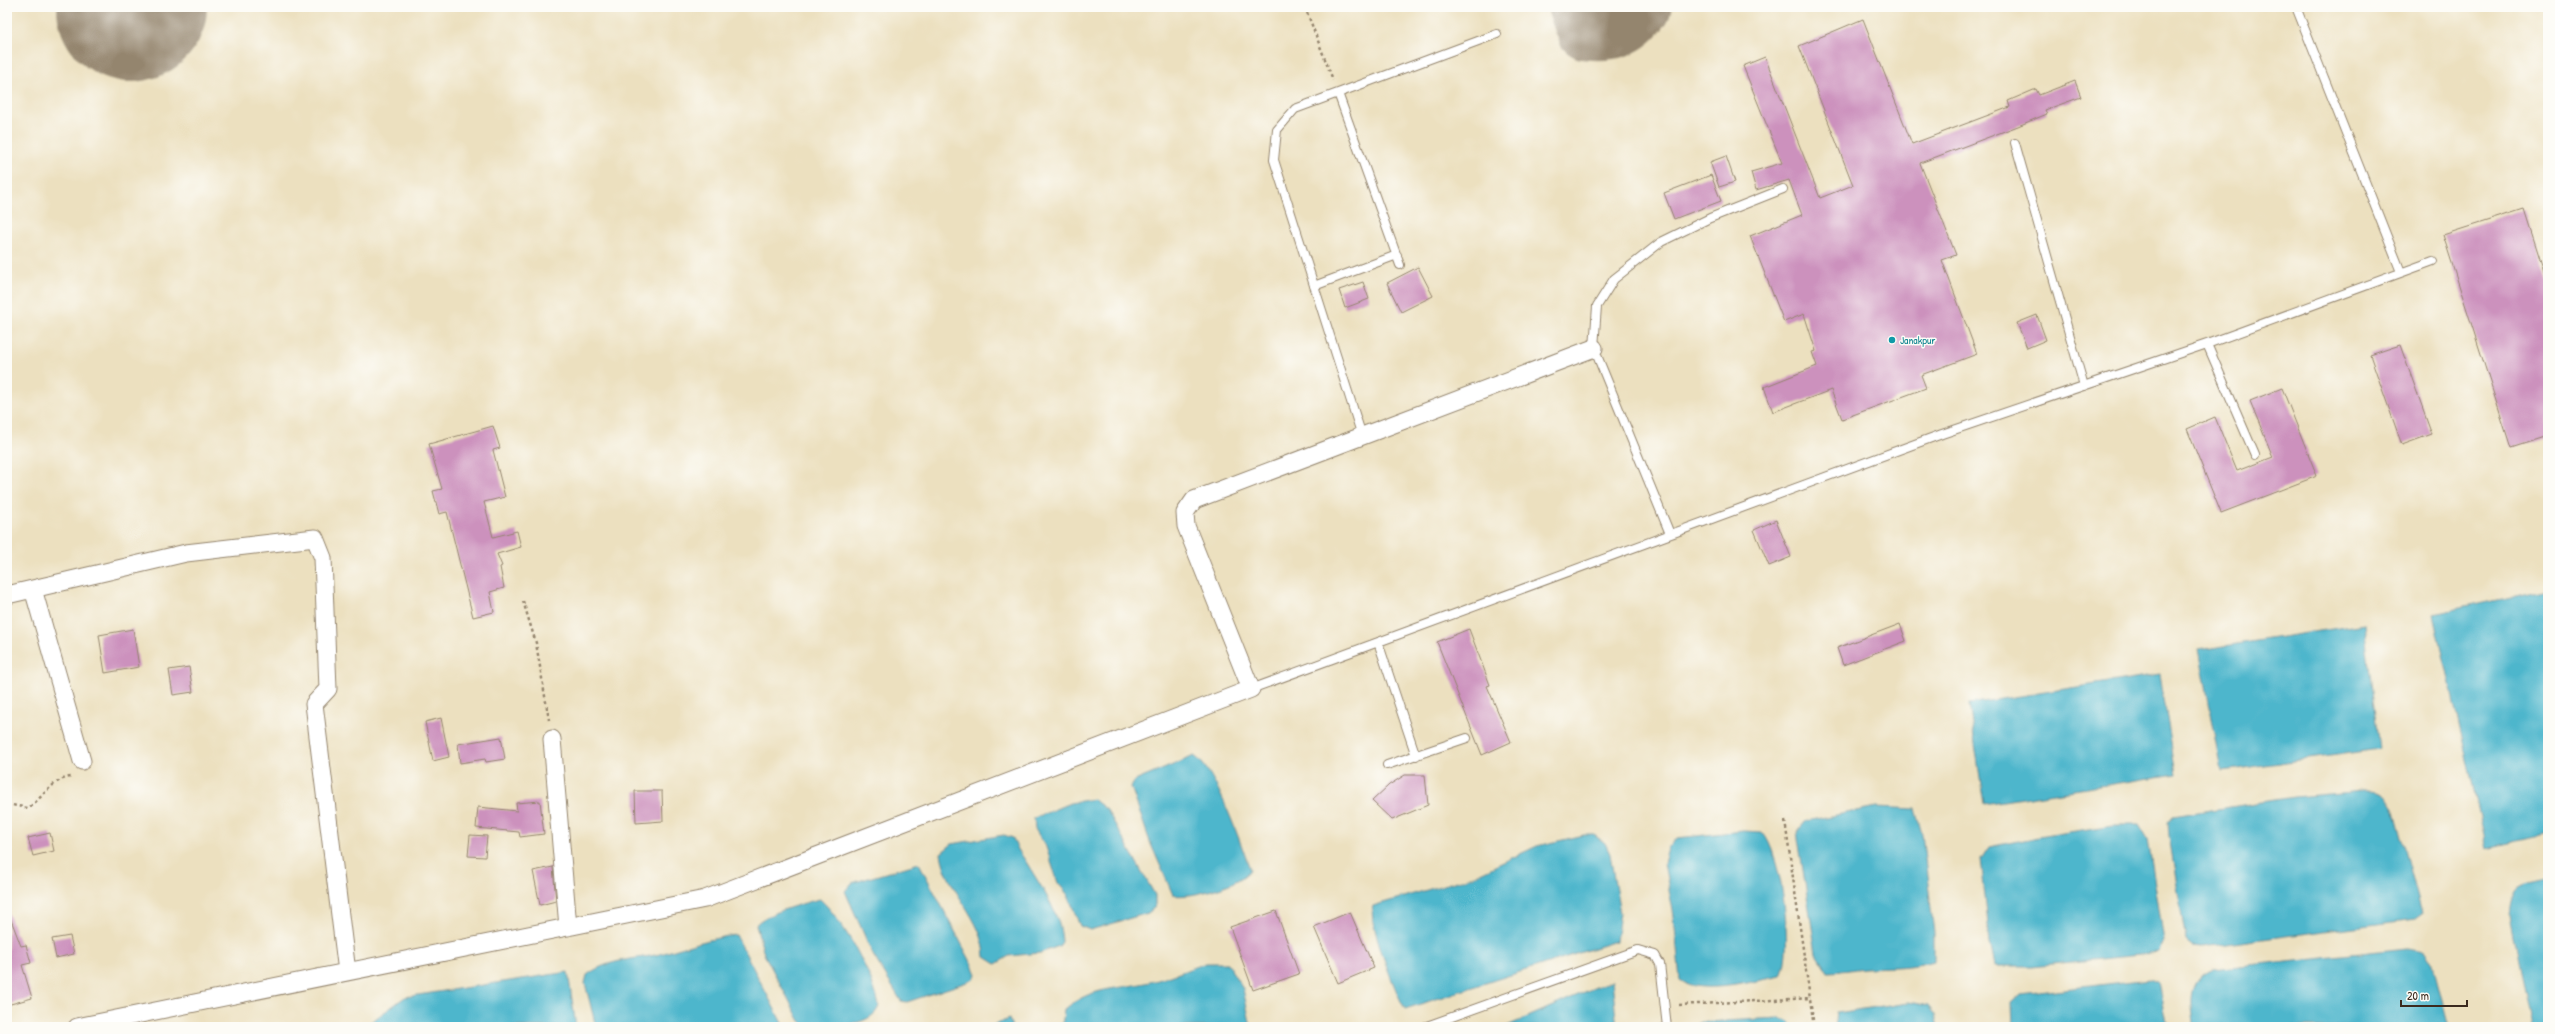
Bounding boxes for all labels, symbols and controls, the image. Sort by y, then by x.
place label: Janakpur [1900,333,1936,347]
marker: Janakpur [1887,335,1897,345]
scale bar [2401,982,2467,1008]
text: 20 m [2407,987,2429,1004]

